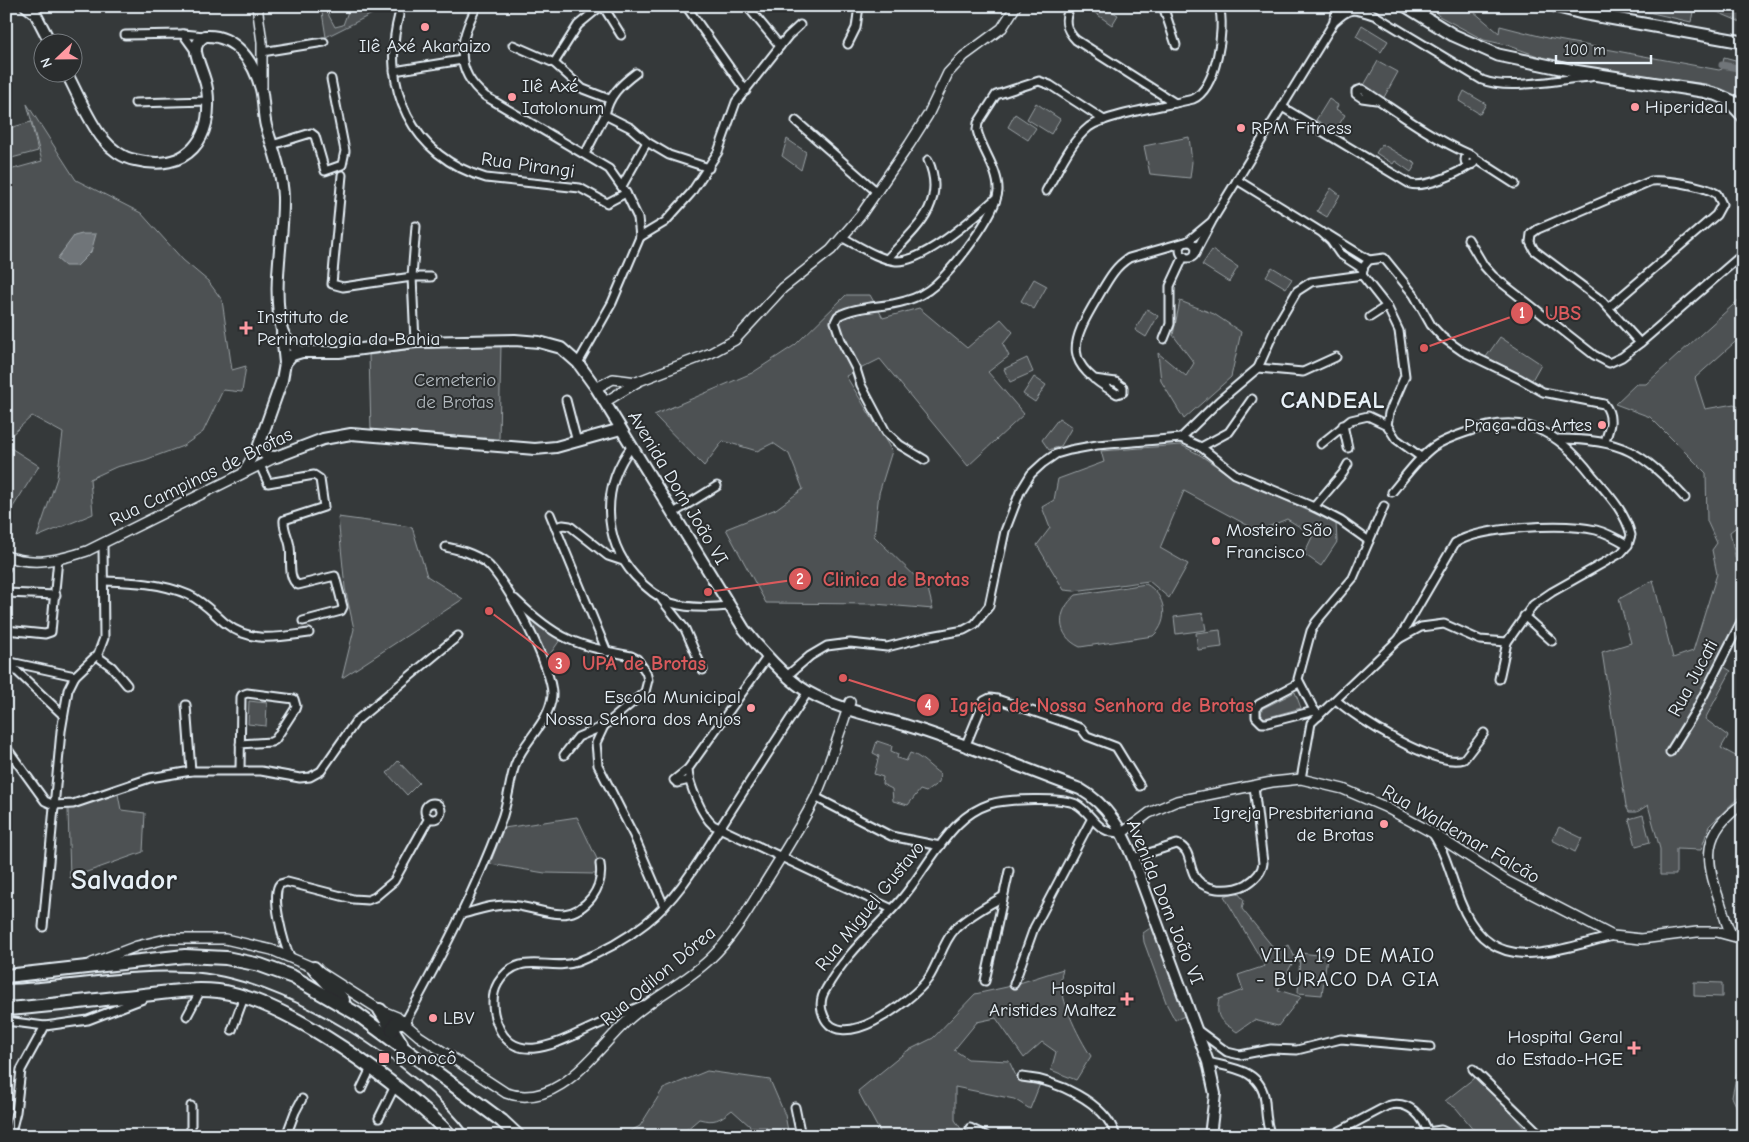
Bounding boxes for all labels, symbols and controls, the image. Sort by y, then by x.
marker: Ilê Axé Akaraizo [419,21,431,33]
north arrow [32,32,82,82]
scale bar [1556,32,1652,64]
place label: Ilê Axé Akaraizo [359,35,491,57]
text: 100 m [1564,41,1606,59]
text: N [37,55,56,70]
place label: Ilê Axé Iatolonum [522,75,604,119]
marker: Ilê Axé Iatolonum [506,91,518,103]
place label: Hiperideal [1645,96,1728,118]
marker: Hiperideal [1629,101,1641,113]
place label: RPM Fitness [1251,117,1352,139]
marker: RPM Fitness [1235,122,1247,134]
street label: Rua Pirangi [480,148,576,182]
callout: UBS [1510,296,1591,331]
text: UBS [1545,302,1581,325]
text: 1 [1519,304,1525,322]
place label: Instituto de Perinatologia da Bahia [257,306,440,350]
marker: Instituto de Perinatologia da Bahia [239,321,253,335]
park label: Cemeterio de Brotas [414,369,496,413]
district label: CANDEAL [1280,386,1386,414]
street label: Avenida Dom João VI [623,407,733,569]
place label: Praça das Artes [1464,414,1592,436]
marker: Praça das Artes [1596,419,1608,431]
street label: Rua Campinas de Brotas [106,423,296,531]
place label: Mosteiro São Francisco [1226,519,1332,563]
marker: Mosteiro São Francisco [1210,535,1222,547]
callout: Clinica de Brotas [788,561,979,596]
text: Clinica de Brotas [823,568,969,591]
text: 2 [796,570,804,588]
street label: Rua Jucati [1664,636,1722,720]
callout: UPA de Brotas [547,646,716,681]
text: UPA de Brotas [582,652,706,675]
text: 3 [555,655,563,673]
place label: Escola Municipal Nossa Sehora dos Anjos [545,686,741,730]
callout: Igreja de Nossa Senhora de Brotas [915,688,1264,723]
text: Igreja de Nossa Senhora de Brotas [950,694,1254,717]
text: 4 [924,696,932,714]
marker: Escola Municipal Nossa Sehora dos Anjos [745,702,757,714]
street label: Rua Waldemar Falcão [1378,780,1544,888]
place label: Igreja Presbiteriana de Brotas [1213,802,1374,846]
street label: Avenida Dom João VI [1122,816,1208,988]
marker: Igreja Presbiteriana de Brotas [1378,818,1390,830]
street label: Rua Miguel Gustavo [811,837,929,975]
district label: Salvador [71,863,177,896]
street label: Rua Odilon Dórea [596,921,720,1031]
district label: VILA 19 DE MAIO - BURACO DA GIA [1256,943,1440,991]
place label: Hospital Aristides Maltez [989,977,1116,1021]
marker: Hospital Aristides Maltez [1120,992,1134,1006]
place label: LBV [443,1007,475,1029]
marker: LBV [427,1012,439,1024]
place label: Hospital Geral do Estado-HGE [1496,1026,1623,1070]
marker: Hospital Geral do Estado-HGE [1627,1041,1641,1055]
place label: Bonocô [395,1047,457,1069]
marker: Bonocô [377,1051,391,1065]

